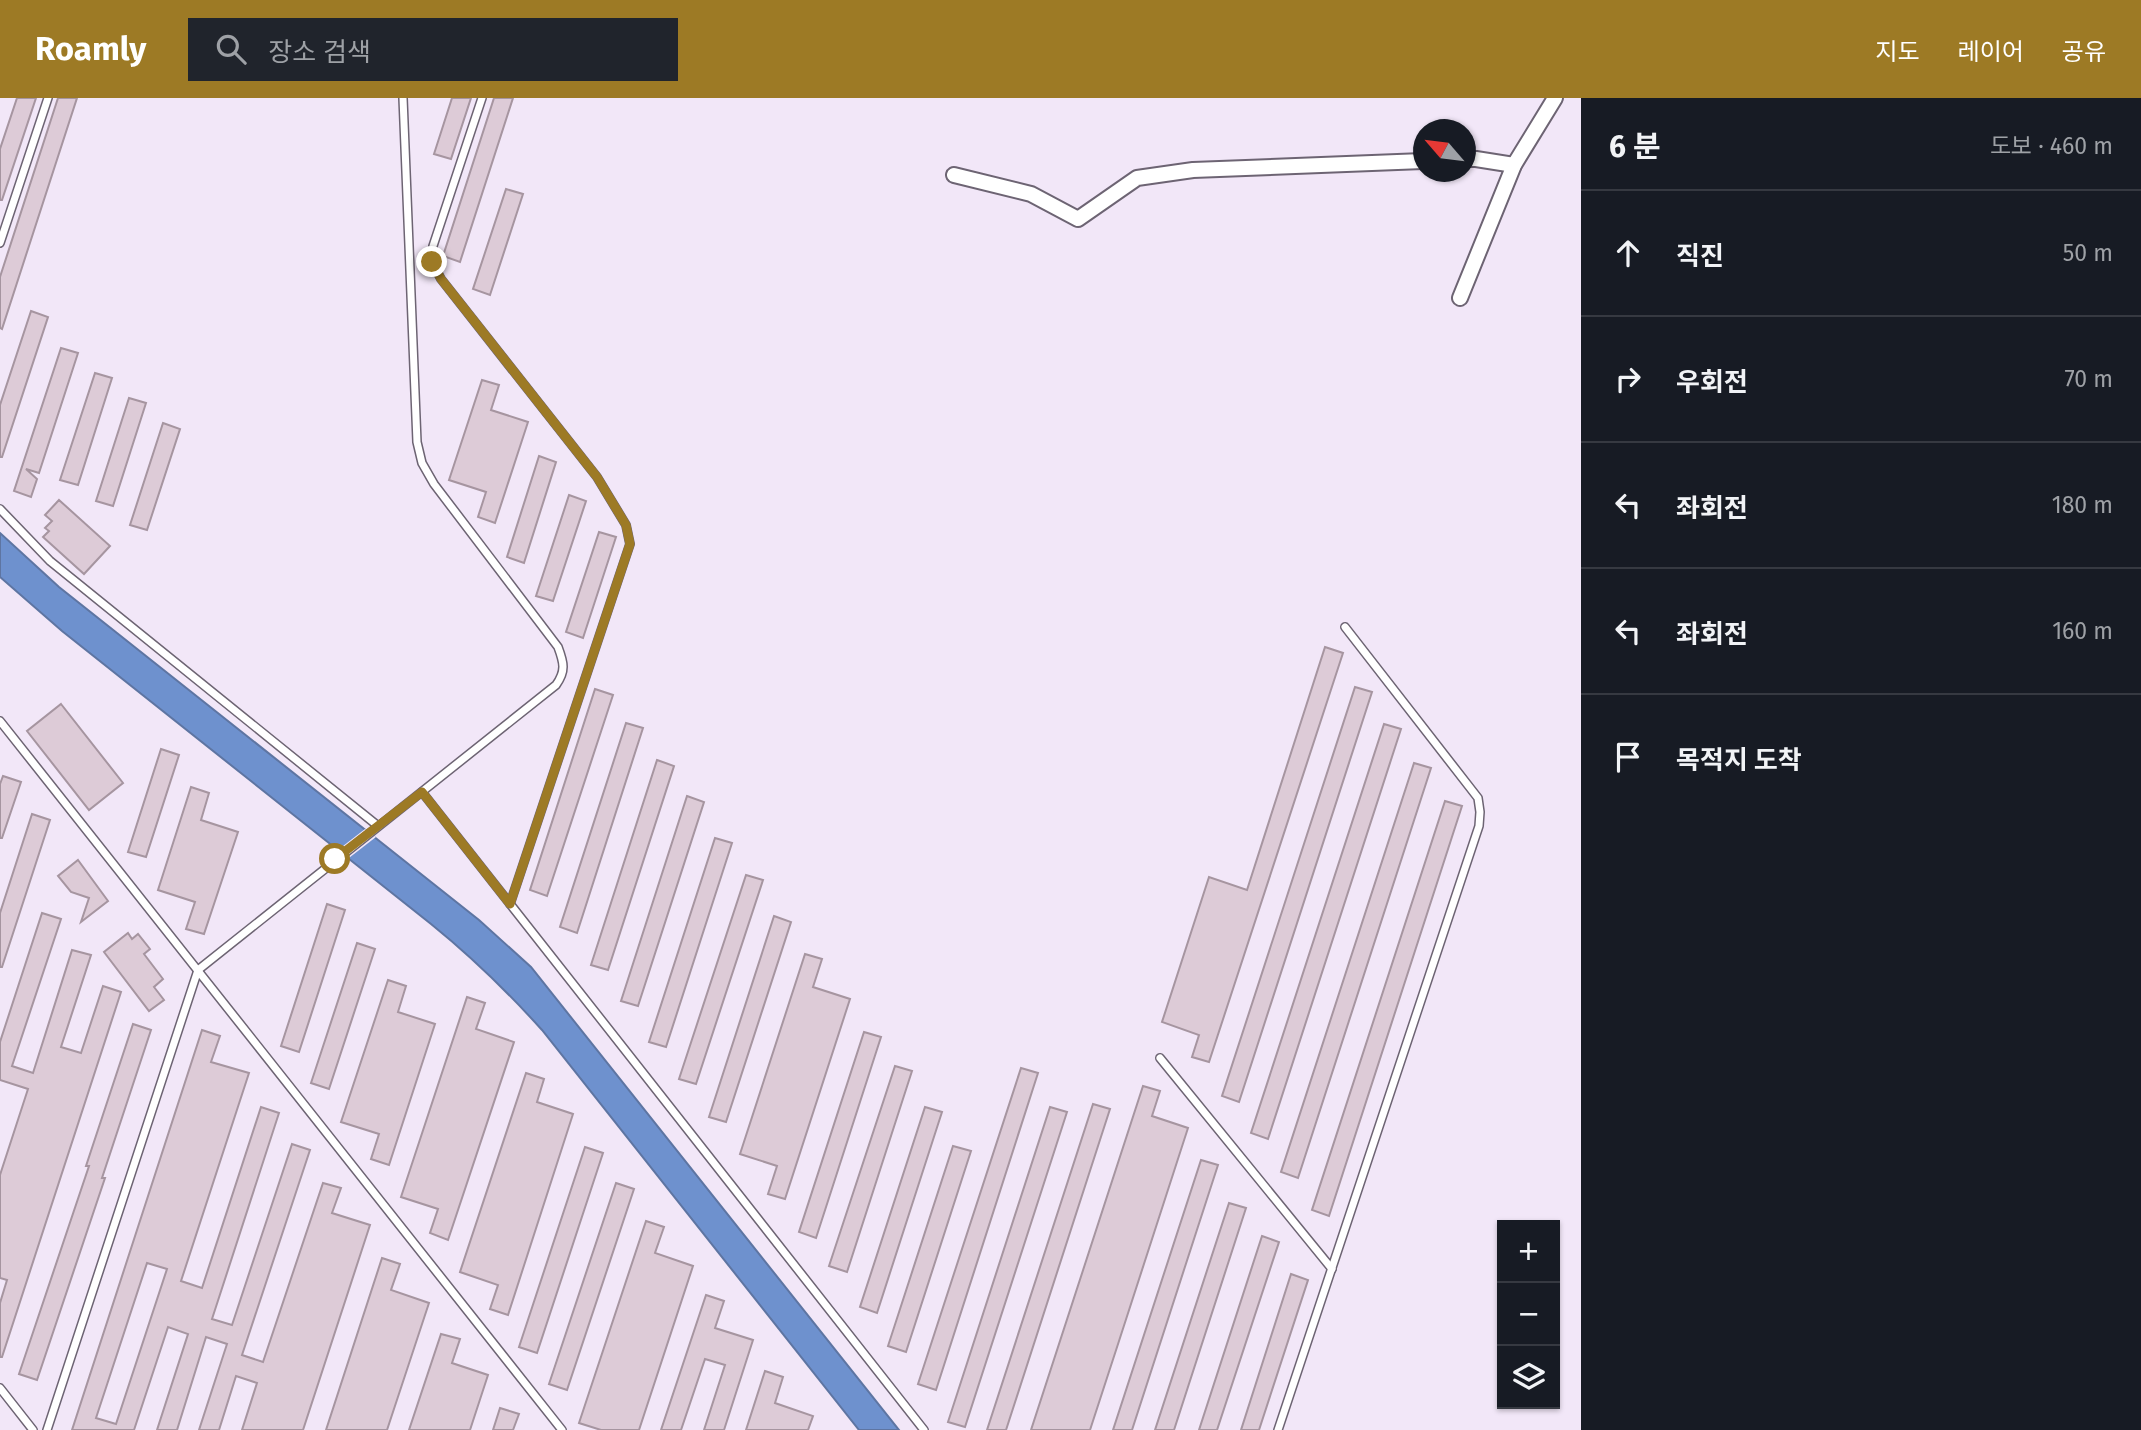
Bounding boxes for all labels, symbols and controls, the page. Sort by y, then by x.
search box [188,18,678,81]
text: Roamly [35,29,146,69]
icon: search [212,30,250,68]
text: 장소 검색 [268,37,371,68]
text: 지도 [1875,38,1920,66]
text: 레이어 [1958,38,2024,66]
text: 공유 [2062,38,2106,66]
north arrow [1413,119,1476,182]
text: 6 분 [1609,129,1661,165]
text: 도보 · 460 m [1990,132,2113,160]
icon: ahead [1609,234,1647,272]
text: 50 m [2063,239,2113,267]
text: 직진 [1676,241,1724,272]
route end [416,246,447,277]
icon: right [1609,360,1647,398]
text: 70 m [2064,365,2113,393]
text: 우회전 [1676,367,1748,398]
icon: left [1609,486,1647,524]
text: 180 m [2052,491,2113,519]
text: 좌회전 [1676,493,1748,524]
icon: left [1609,612,1647,650]
text: 160 m [2052,617,2113,645]
text: 좌회전 [1676,619,1748,650]
icon: arrive [1609,738,1647,776]
text: 목적지 도착 [1676,745,1802,776]
route start [319,843,350,874]
map controls [1497,1220,1560,1409]
button: + [1497,1220,1560,1283]
button: − [1497,1283,1560,1346]
button: layers [1497,1346,1560,1409]

